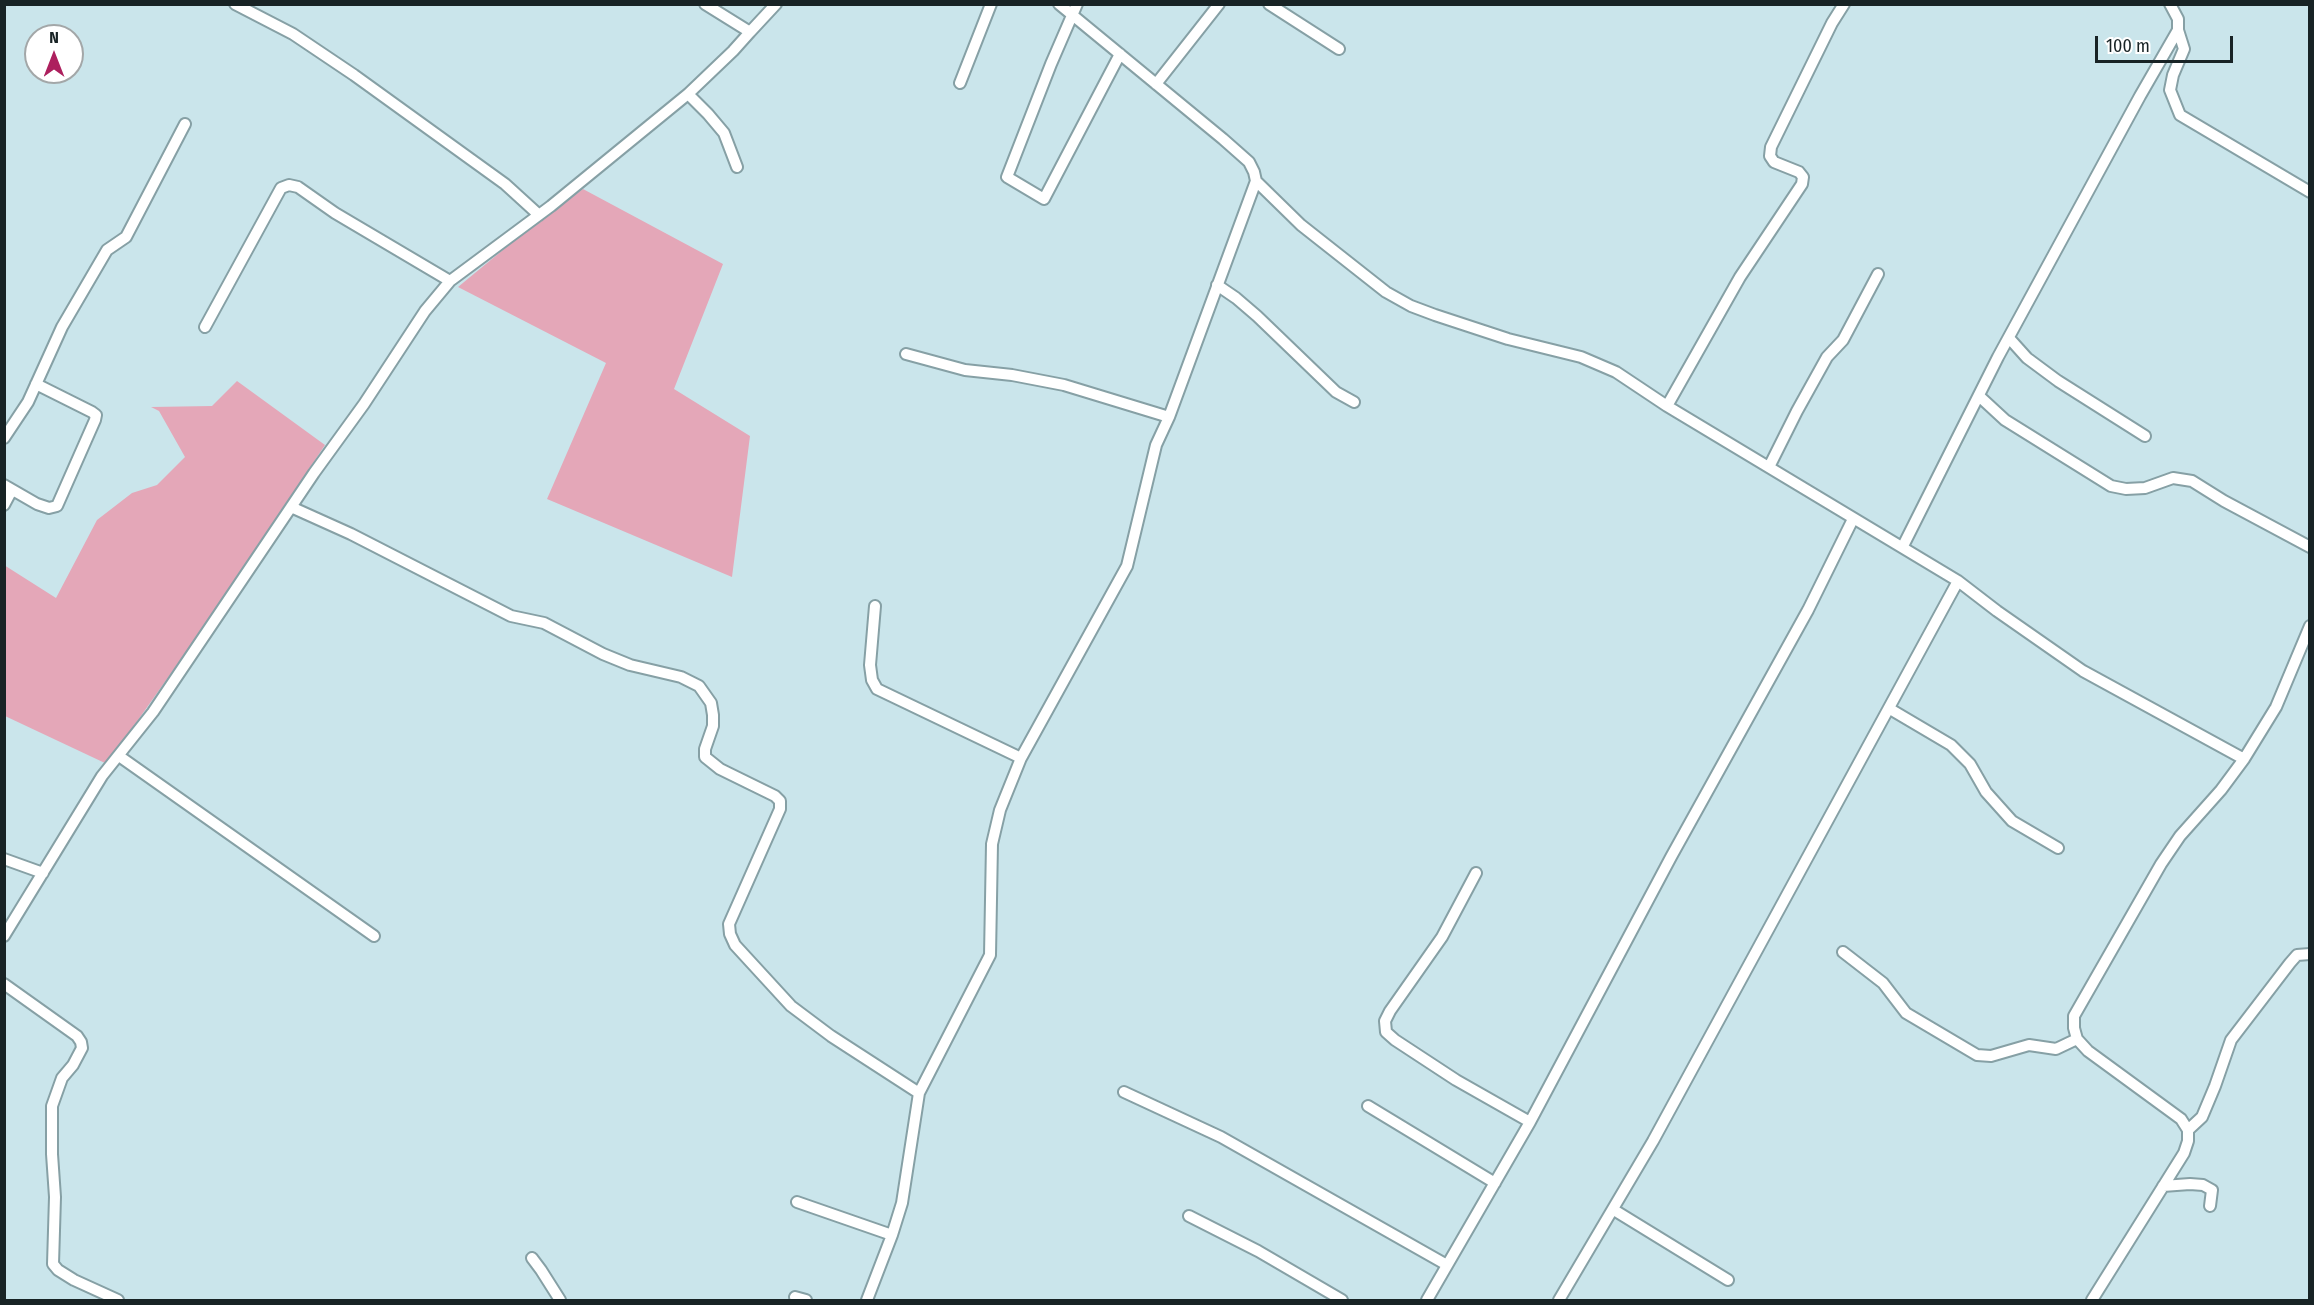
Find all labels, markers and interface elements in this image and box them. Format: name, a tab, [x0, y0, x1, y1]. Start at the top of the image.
north arrow	[24, 24, 84, 84]
scale bar	[2098, 24, 2236, 62]
text: N	[49, 28, 59, 47]
text: 100 m	[2106, 35, 2150, 57]

